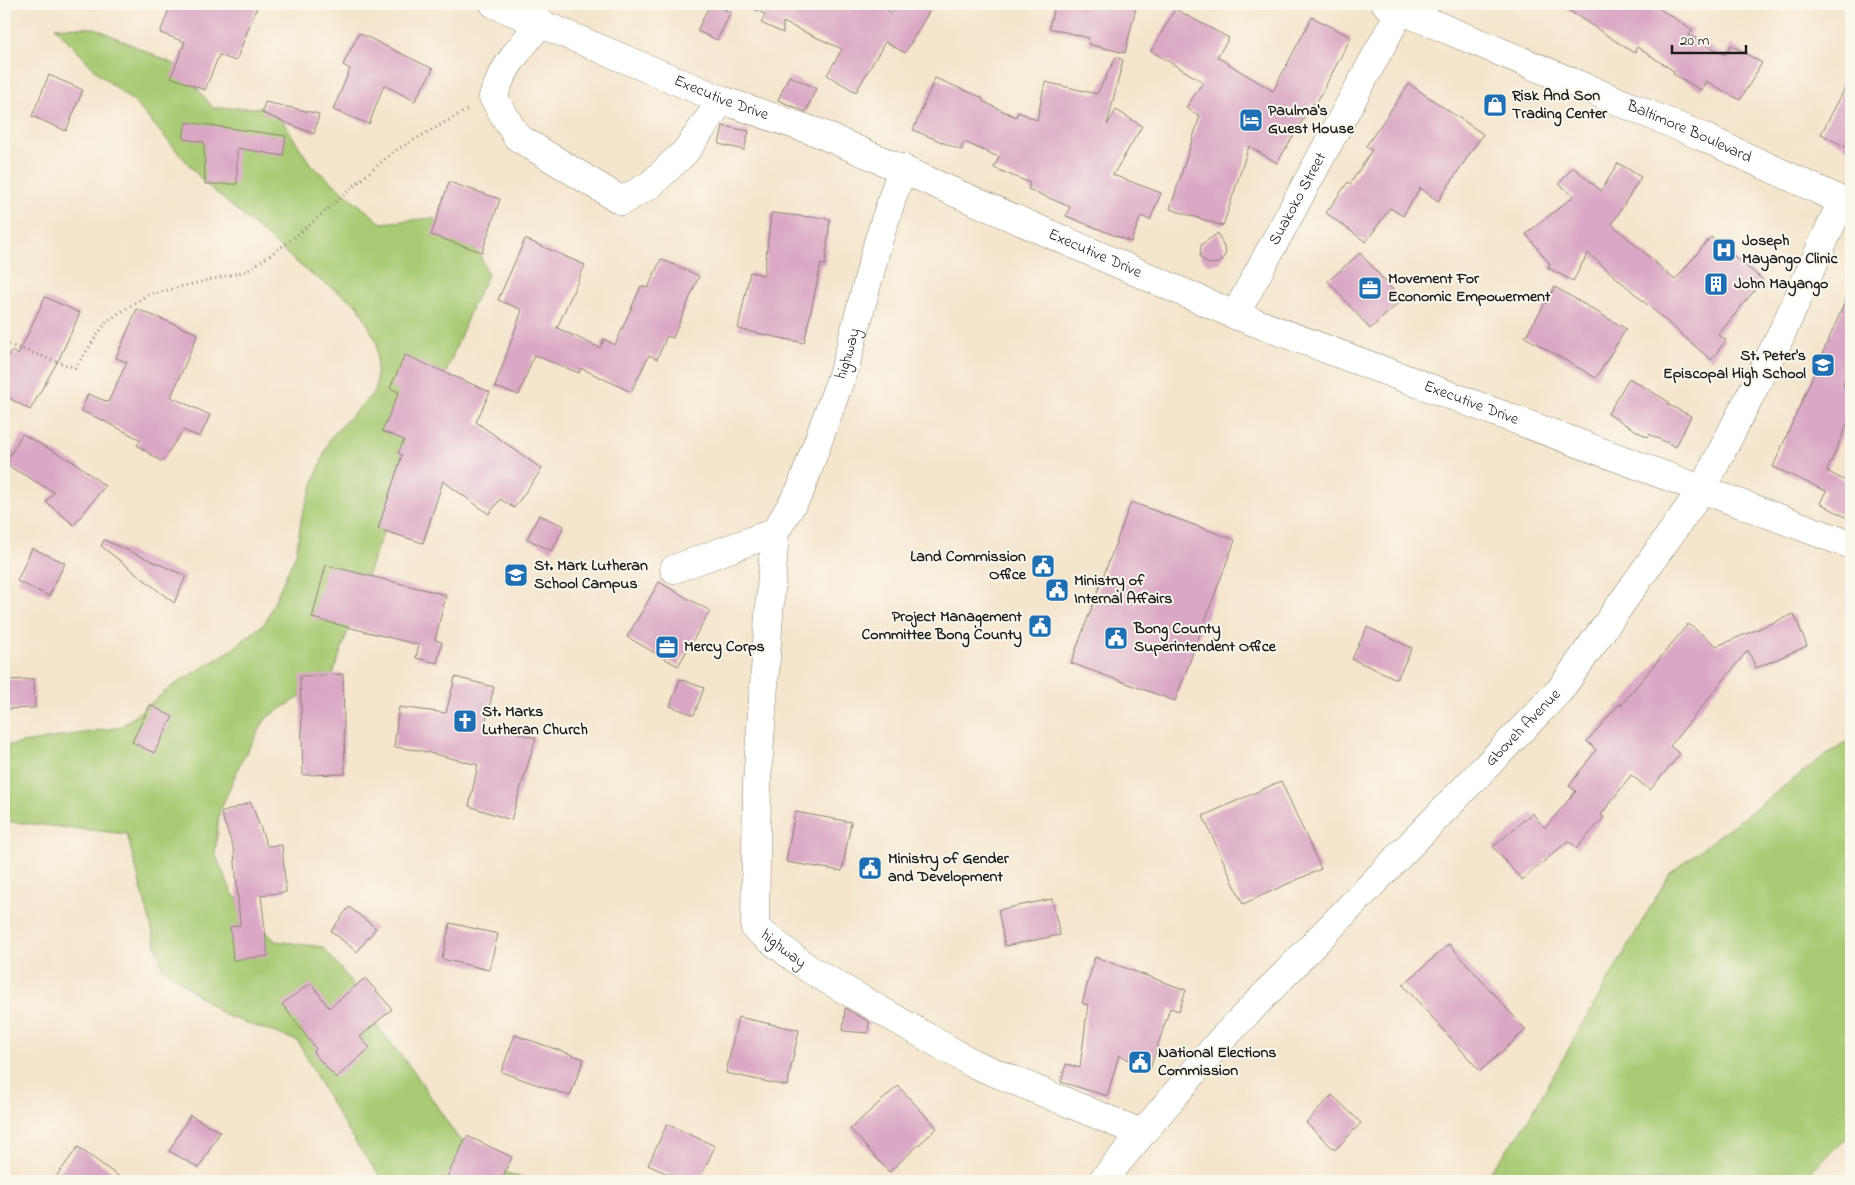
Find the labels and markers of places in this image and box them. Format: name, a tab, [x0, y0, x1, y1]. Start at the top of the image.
place label: Risk And Son Trading Center	[1511, 84, 1608, 127]
shop icon: Risk And Son Trading Center	[1482, 92, 1508, 118]
place label: Paulma's Guest House	[1268, 99, 1355, 141]
hotel icon: Paulma's Guest House	[1238, 107, 1264, 133]
place label: Joseph Mayango Clinic	[1742, 229, 1838, 272]
hospital icon: Joseph Mayango Clinic	[1711, 237, 1737, 263]
place label: Movement For Economic Empowerment	[1388, 267, 1551, 309]
building icon: John Mayango	[1703, 271, 1729, 297]
place label: John Mayango	[1734, 272, 1828, 297]
office icon: Movement For Economic Empowerment	[1357, 275, 1383, 301]
place label: St. Peter's Episcopal High School	[1663, 344, 1806, 387]
school or university icon: St. Peter's Episcopal High School	[1810, 352, 1836, 378]
place label: Land Commission Office	[910, 545, 1027, 587]
public building icon: Land Commission Office	[1030, 553, 1056, 579]
place label: St. Mark Lutheran School Campus	[534, 554, 648, 596]
school or university icon: St. Mark Lutheran School Campus	[503, 562, 529, 588]
place label: Ministry of Internal Affairs	[1074, 569, 1172, 611]
public building icon: Ministry of Internal Affairs	[1044, 577, 1070, 603]
place label: Project Management Committee Bong County	[862, 605, 1023, 648]
public building icon: Project Management Committee Bong County	[1027, 613, 1053, 639]
place label: Bong County Superintendent Office	[1133, 617, 1277, 659]
public building icon: Bong County Superintendent Office	[1103, 625, 1129, 651]
office icon: Mercy Corps	[654, 634, 680, 660]
place label: Mercy Corps	[684, 635, 765, 660]
place label: St. Marks Lutheran Church	[482, 700, 588, 742]
church icon: St. Marks Lutheran Church	[452, 708, 478, 734]
place label: Ministry of Gender and Development	[888, 847, 1010, 889]
public building icon: Ministry of Gender and Development	[857, 855, 883, 881]
place label: National Elections Commission	[1158, 1041, 1277, 1083]
public building icon: National Elections Commission	[1127, 1049, 1153, 1075]

